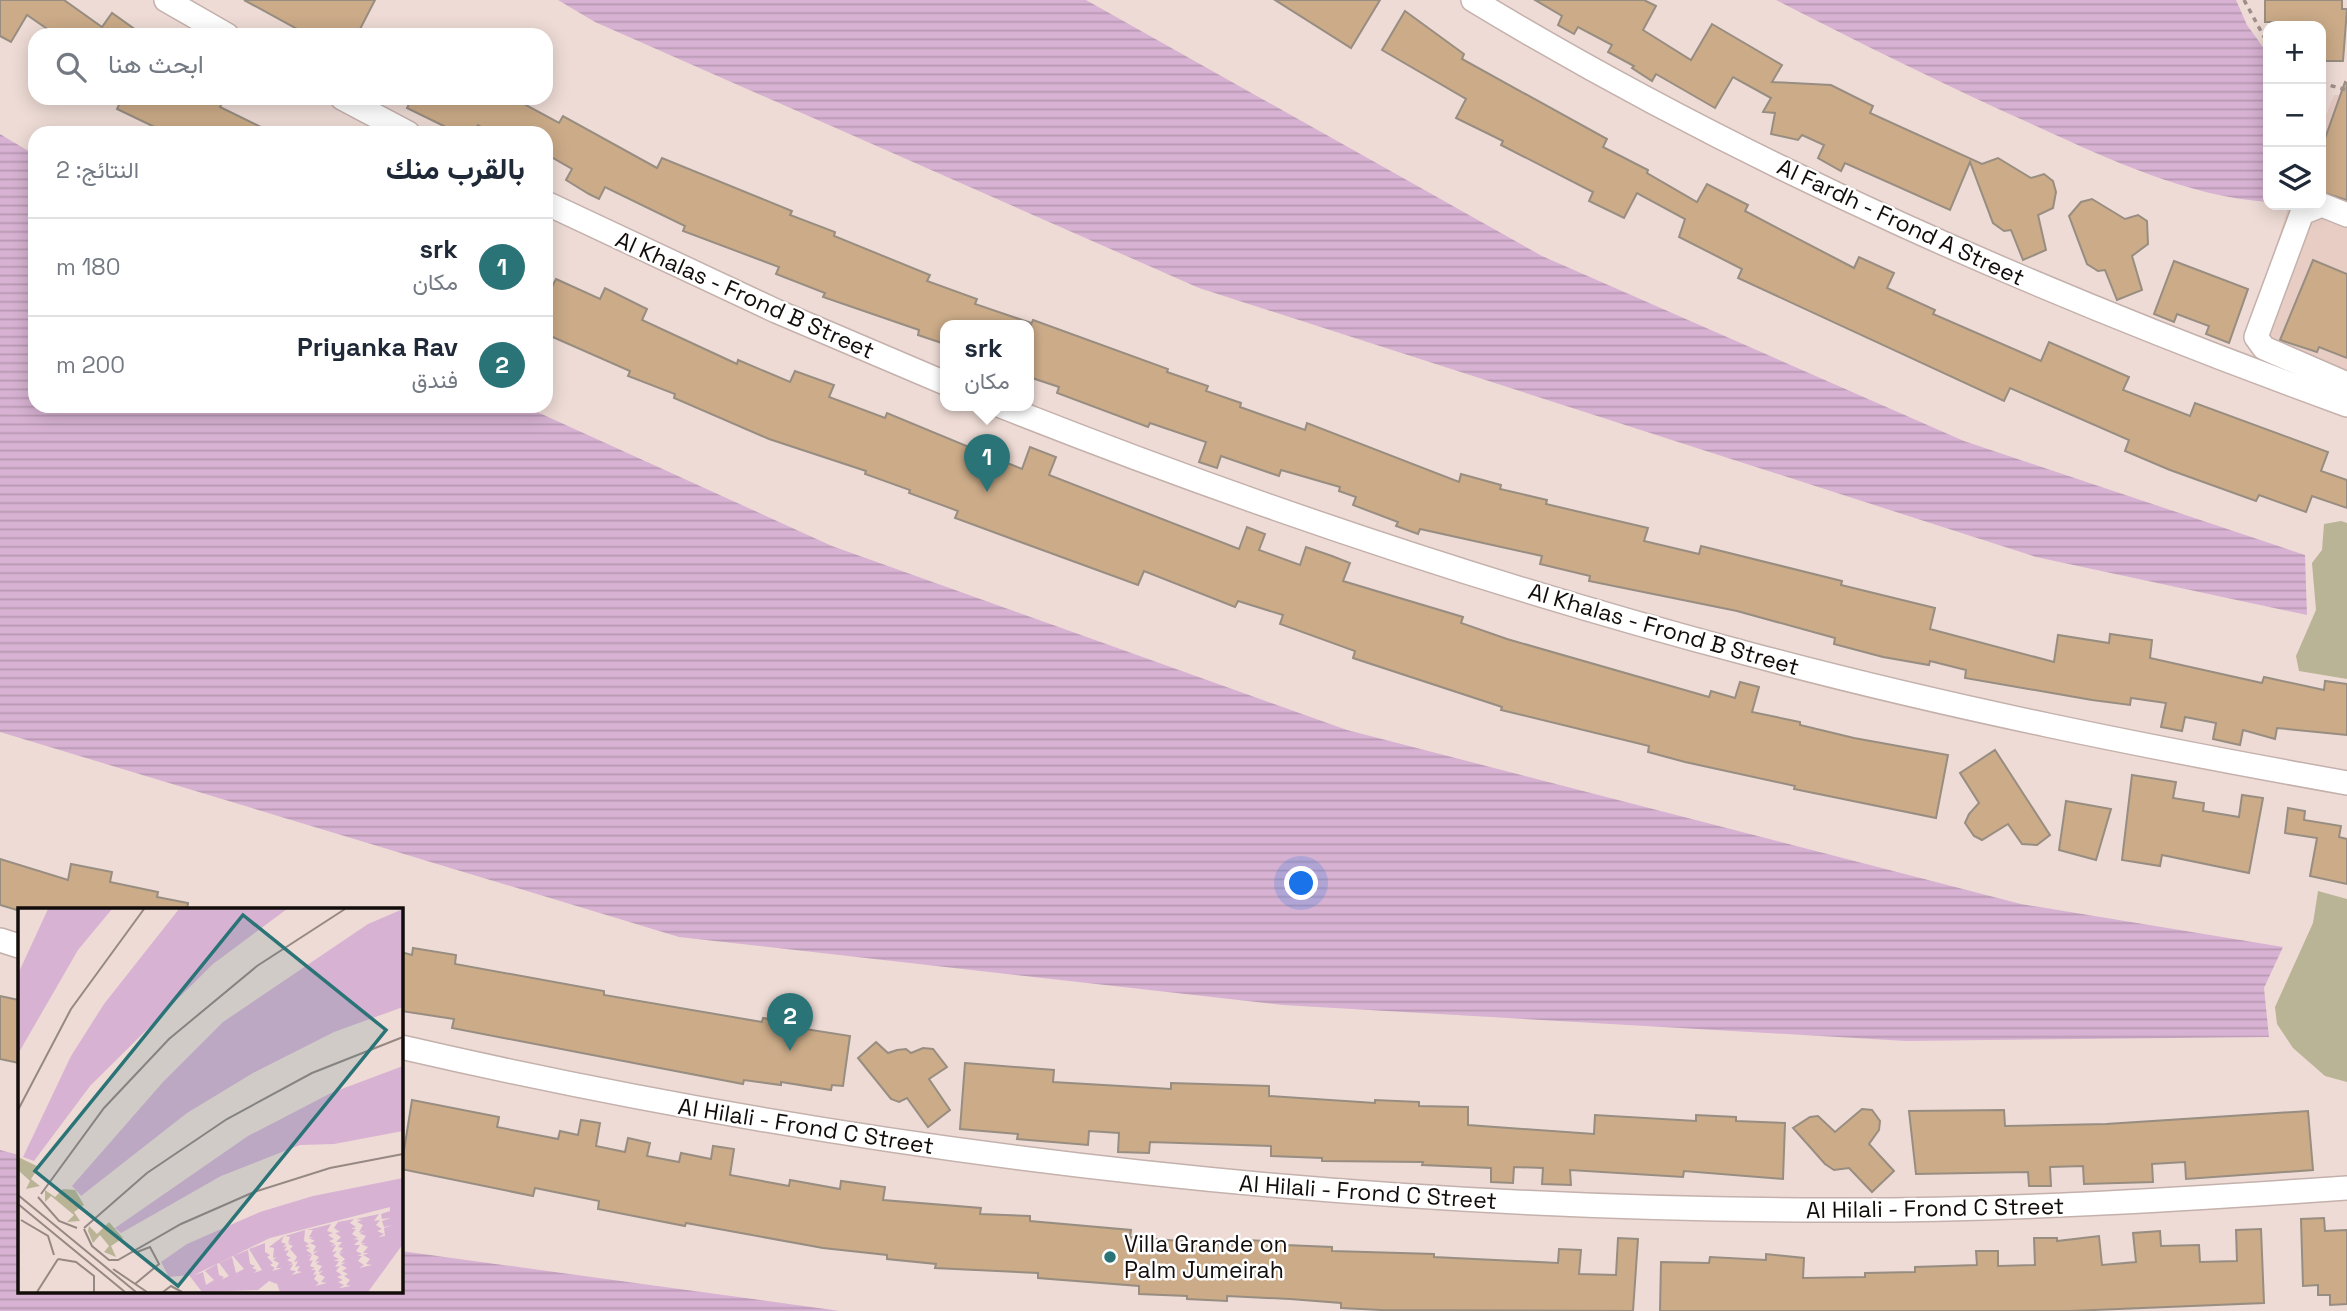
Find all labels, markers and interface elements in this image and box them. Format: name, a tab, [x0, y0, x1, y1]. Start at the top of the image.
map controls	[2263, 21, 2326, 210]
button: +	[2263, 21, 2326, 84]
search box	[28, 28, 553, 105]
text: ابحث هنا	[108, 47, 204, 81]
icon: search	[52, 48, 90, 86]
button: −	[2263, 84, 2326, 147]
button: layers	[2263, 147, 2326, 210]
text: بالقرب منك	[386, 149, 525, 188]
street label: Al Fardh - Frond A Street	[1773, 151, 2029, 293]
text: النتائج: 2	[56, 155, 139, 185]
street label: Al Khalas - Frond B Street	[611, 224, 879, 366]
text: srk	[419, 232, 458, 266]
text: 180 m	[56, 252, 120, 282]
text: 1	[497, 252, 507, 282]
text: مكان	[412, 267, 458, 297]
popup	[940, 320, 1034, 411]
text: Priyanka Rav	[297, 330, 458, 364]
text: srk	[964, 331, 1003, 365]
text: 200 m	[56, 350, 125, 380]
text: 2	[495, 350, 509, 380]
text: فندق	[412, 365, 458, 395]
text: مكان	[964, 366, 1010, 396]
pin: 1	[964, 434, 1010, 492]
street label: Al Khalas - Frond B Street	[1525, 576, 1803, 682]
your location	[1284, 866, 1318, 900]
inset map	[18, 908, 402, 1294]
pin: 2	[767, 993, 813, 1051]
street label: Al Hilali - Frond C Street	[676, 1091, 936, 1161]
street label: Al Hilali - Frond C Street	[1238, 1168, 1498, 1216]
street label: Al Hilali - Frond C Street	[1805, 1191, 2065, 1225]
place label: Villa Grande on Palm Jumeirah	[1124, 1229, 1288, 1285]
marker: Villa Grande on Palm Jumeirah	[1102, 1249, 1118, 1265]

